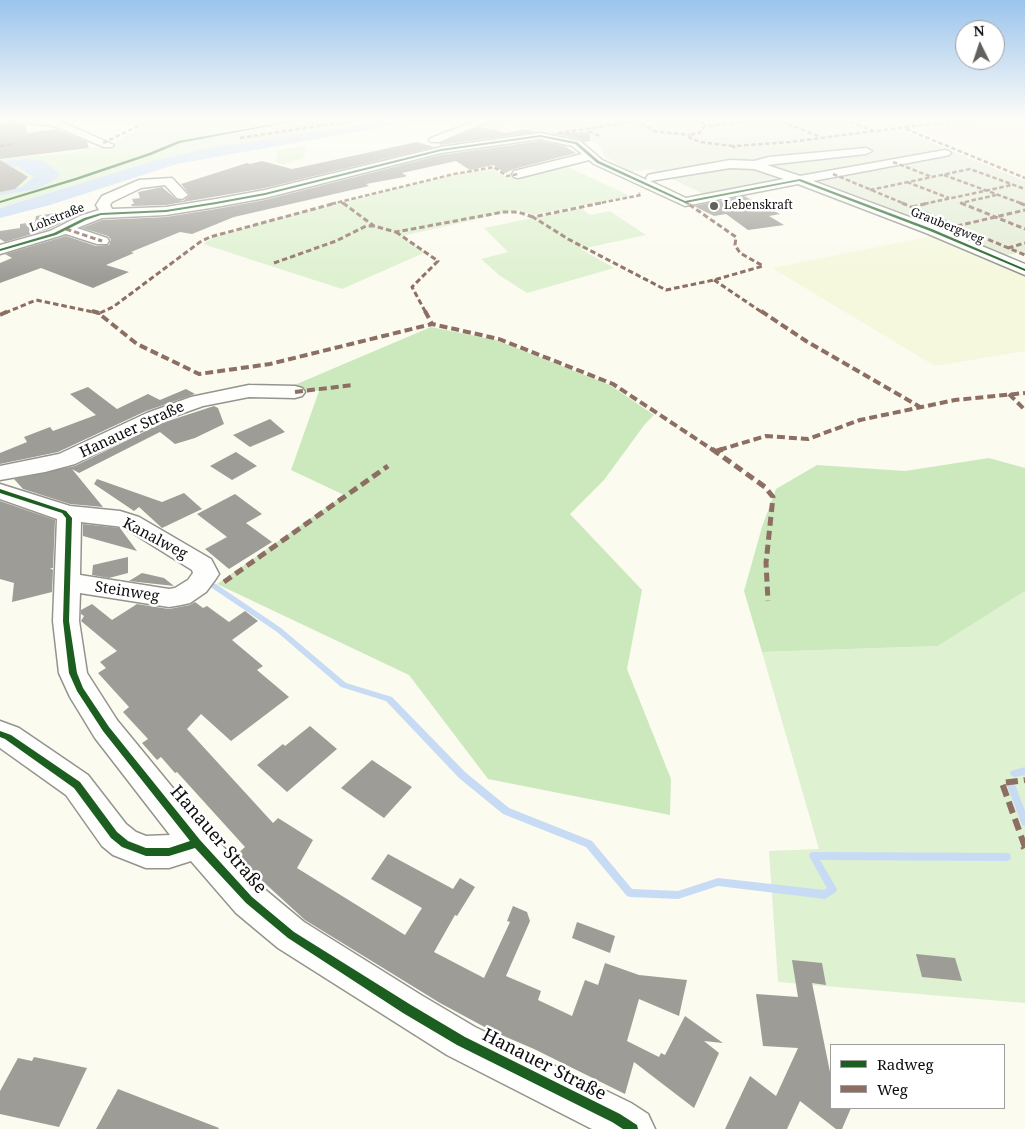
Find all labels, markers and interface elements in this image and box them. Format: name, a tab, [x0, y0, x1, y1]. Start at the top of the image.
north arrow	[955, 20, 1005, 70]
text: N	[973, 21, 985, 40]
place label: Lebenskraft	[724, 199, 793, 213]
street label: Lohstraße	[27, 200, 87, 236]
marker: Lebenskraft	[708, 200, 720, 212]
street label: Graubergweg	[908, 205, 986, 247]
street label: Hanauer Straße	[77, 398, 187, 462]
street label: Kanalweg	[120, 514, 190, 564]
street label: Steinweg	[94, 578, 160, 606]
street label: Hanauer Straße	[165, 782, 271, 898]
street label: Hanauer Straße	[478, 1024, 610, 1106]
legend	[830, 1044, 1005, 1109]
text: Radweg	[877, 1054, 934, 1074]
text: Weg	[877, 1079, 908, 1099]

